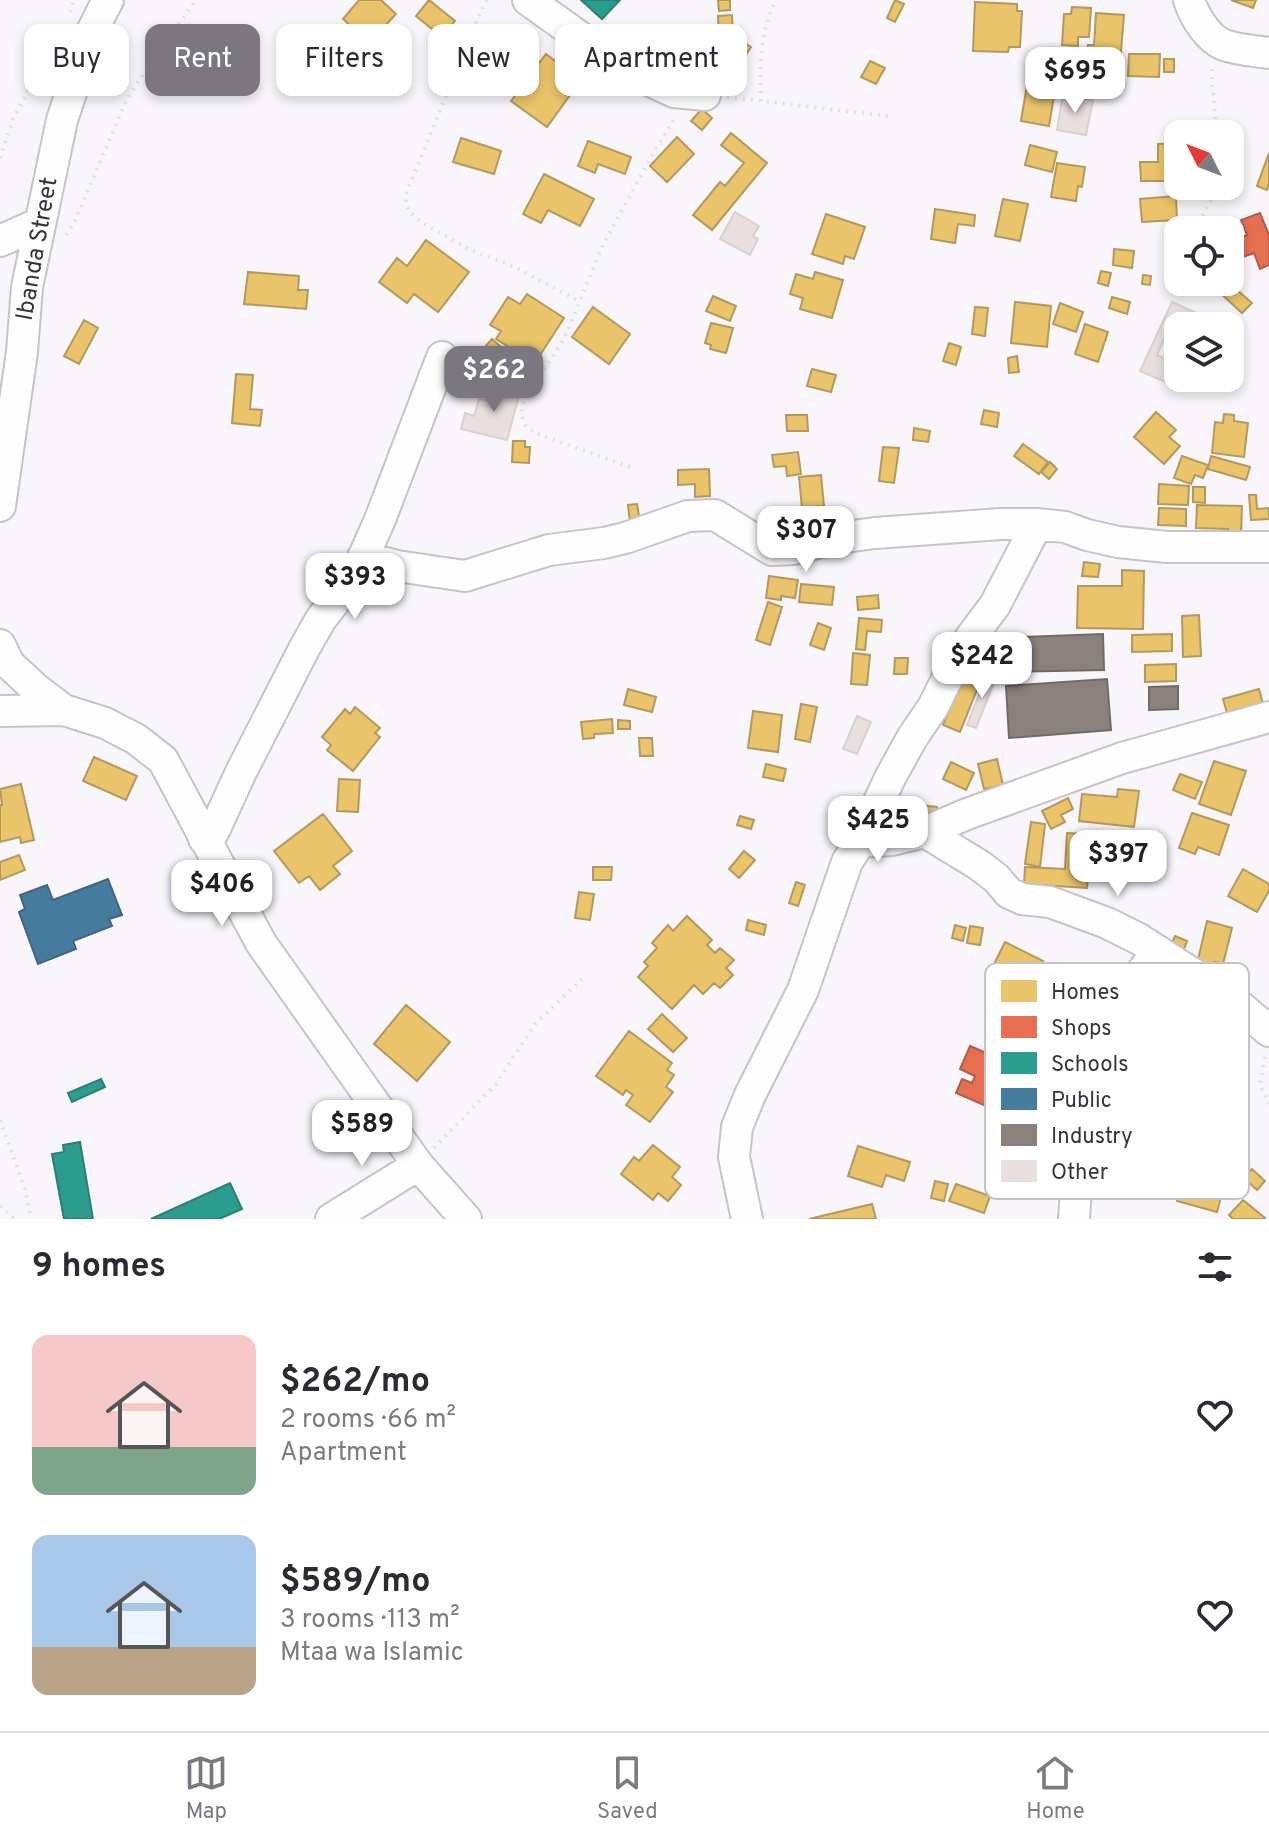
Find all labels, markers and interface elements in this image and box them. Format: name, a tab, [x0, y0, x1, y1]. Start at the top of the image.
chip: Buy	[24, 24, 129, 96]
chip: Rent	[145, 24, 260, 96]
chip: Filters	[276, 24, 412, 96]
chip: New	[428, 24, 539, 96]
chip: Apartment	[555, 24, 747, 96]
pin: $695	[1028, 47, 1122, 115]
text: $695	[1043, 56, 1107, 89]
north arrow	[1164, 120, 1244, 200]
map controls	[1164, 120, 1244, 392]
street label: Ibanda Street	[11, 175, 65, 323]
button: locate	[1164, 216, 1244, 296]
button: layers	[1164, 312, 1244, 392]
pin: $262	[447, 346, 541, 414]
text: $262	[462, 355, 526, 388]
pin: $307	[759, 506, 853, 574]
text: $307	[775, 515, 837, 548]
pin: $393	[308, 553, 402, 621]
text: $393	[324, 562, 386, 595]
pin: $242	[935, 632, 1029, 700]
text: $242	[950, 641, 1014, 674]
pin: $425	[831, 796, 925, 864]
text: $425	[846, 805, 910, 838]
pin: $397	[1071, 830, 1165, 898]
text: $397	[1088, 839, 1148, 872]
pin: $406	[175, 860, 269, 928]
text: $406	[189, 869, 255, 902]
legend	[985, 963, 1249, 1199]
text: Homes	[1051, 980, 1120, 1007]
text: Shops	[1051, 1016, 1112, 1043]
text: Schools	[1051, 1052, 1128, 1079]
text: Public	[1051, 1088, 1112, 1115]
pin: $589	[315, 1100, 409, 1168]
text: $589	[330, 1109, 394, 1142]
text: Industry	[1051, 1124, 1133, 1151]
text: Other	[1051, 1160, 1109, 1187]
icon: filters	[1193, 1245, 1237, 1289]
text: 9 homes	[32, 1246, 166, 1289]
text: $262/mo	[280, 1361, 430, 1404]
icon: home	[96, 1367, 192, 1463]
icon: heart	[1193, 1393, 1237, 1437]
text: 2 rooms · 66 m²	[280, 1404, 456, 1437]
text: Apartment	[280, 1437, 407, 1470]
text: $589/mo	[280, 1561, 431, 1604]
icon: home	[96, 1567, 192, 1663]
icon: heart	[1193, 1593, 1237, 1637]
text: 3 rooms · 113 m²	[280, 1604, 460, 1637]
text: Mtaa wa Islamic	[280, 1637, 464, 1670]
tab: Map	[184, 1751, 228, 1826]
tab: Saved	[597, 1751, 658, 1826]
tab: Home	[1026, 1751, 1085, 1826]

